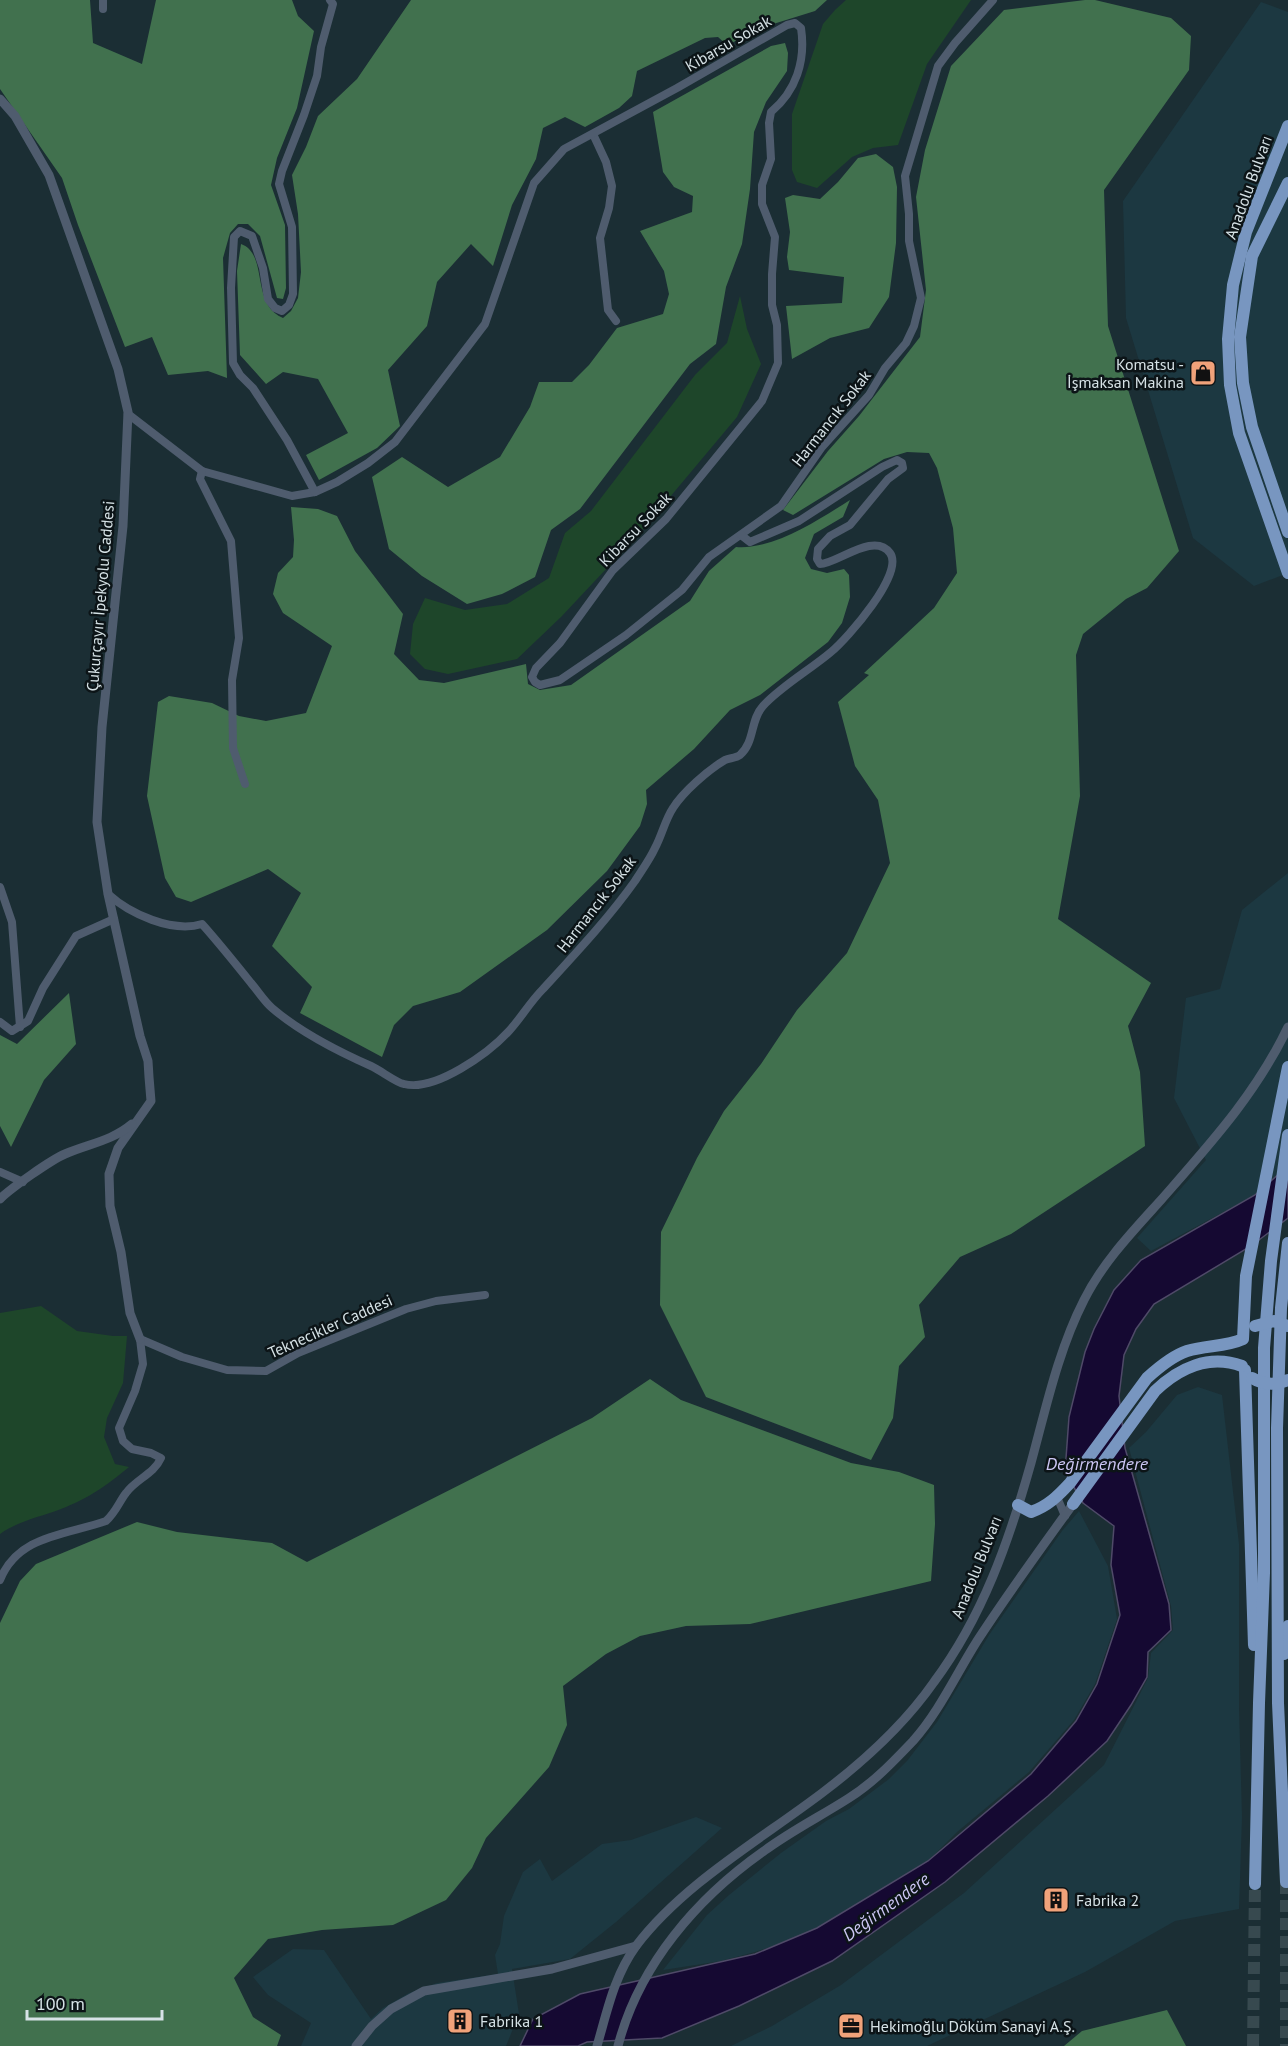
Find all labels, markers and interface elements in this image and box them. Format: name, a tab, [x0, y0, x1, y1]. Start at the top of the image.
street label: Kibarsu Sokak	[681, 10, 775, 76]
street label: Anadolu Bulvarı	[1220, 132, 1276, 242]
place label: Komatsu - İşmaksan Makina	[1067, 354, 1184, 392]
shop icon: Komatsu - İşmaksan Makina	[1188, 358, 1218, 388]
street label: Harmancık Sokak	[787, 365, 875, 470]
street label: Kibarsu Sokak	[594, 487, 676, 570]
street label: Çukurçayır İpekyolu Caddesi	[82, 500, 118, 692]
street label: Harmancık Sokak	[552, 851, 640, 956]
street label: Teknecikler Caddesi	[265, 1290, 395, 1362]
water label: Değirmendere	[1046, 1452, 1149, 1475]
street label: Anadolu Bulvarı	[946, 1513, 1006, 1621]
water label: Değirmendere	[838, 1867, 934, 1946]
building icon: Fabrika 2	[1041, 1885, 1071, 1915]
place label: Fabrika 2	[1076, 1890, 1139, 1910]
scale bar	[27, 1983, 162, 2021]
text: 100 m	[36, 1992, 85, 2015]
building icon: Fabrika 1	[445, 2006, 475, 2036]
place label: Fabrika 1	[480, 2011, 543, 2031]
office icon: Hekimoğlu Döküm Sanayi A.Ş.	[836, 2011, 866, 2041]
place label: Hekimoğlu Döküm Sanayi A.Ş.	[870, 2016, 1075, 2036]

